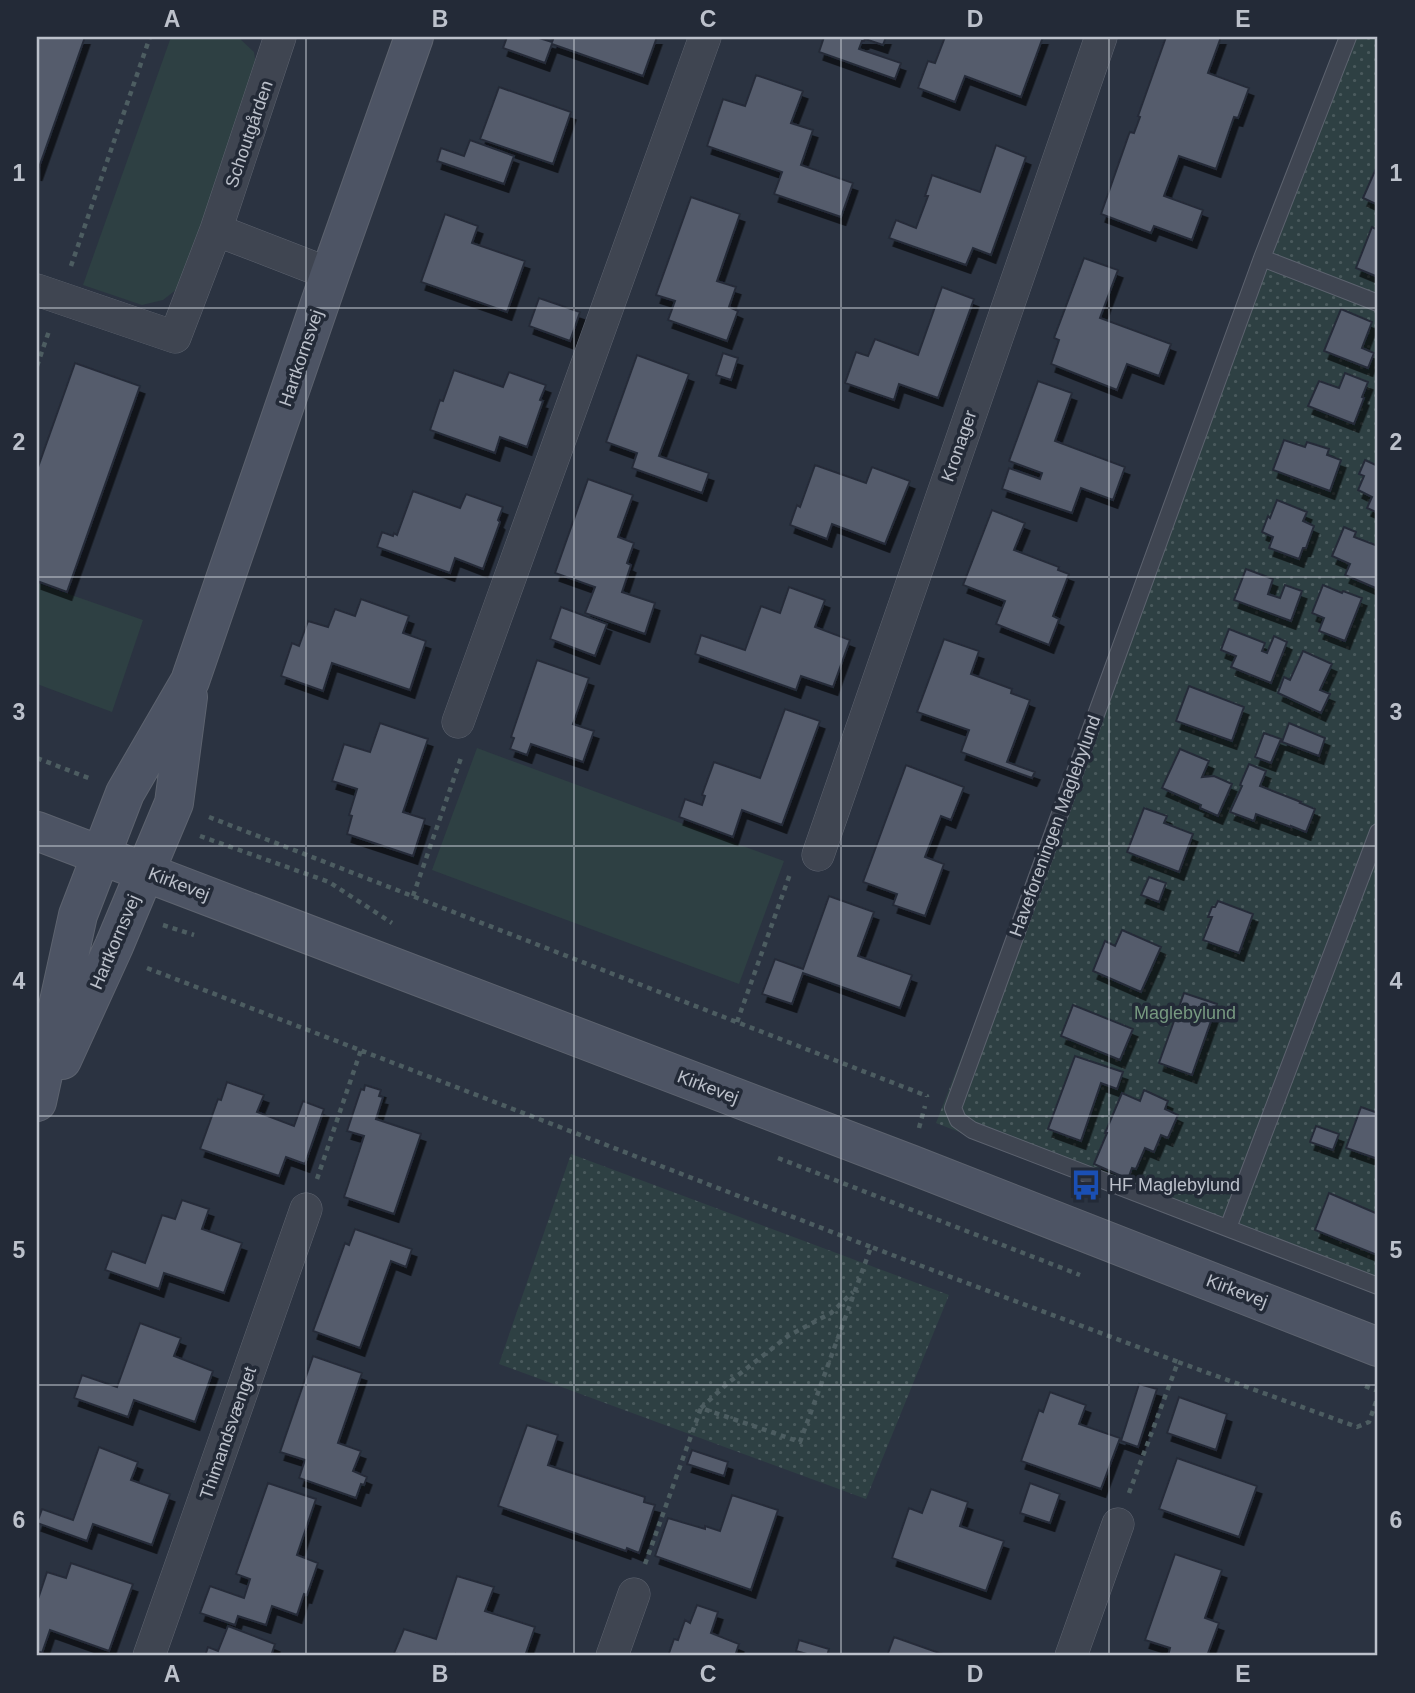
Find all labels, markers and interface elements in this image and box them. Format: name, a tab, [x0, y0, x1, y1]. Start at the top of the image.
text: A	[164, 6, 180, 32]
text: B	[432, 6, 448, 32]
text: C	[700, 6, 716, 32]
text: D	[967, 6, 983, 32]
text: E	[1235, 6, 1251, 32]
street label: Schoutgården	[221, 78, 277, 190]
text: 1	[13, 160, 26, 186]
text: 1	[1390, 160, 1403, 186]
street label: Hartkornsvej	[275, 307, 327, 409]
street label: Kronager	[937, 408, 981, 484]
text: 2	[13, 429, 25, 455]
text: 2	[1390, 429, 1402, 455]
text: 3	[13, 699, 25, 725]
text: 3	[1390, 699, 1402, 725]
street label: Haveforeningen Maglebylund	[1006, 713, 1104, 939]
street label: Kirkevej	[146, 863, 212, 905]
street label: Hartkornsvej	[86, 892, 144, 992]
text: 4	[13, 968, 26, 994]
text: 4	[1390, 968, 1403, 994]
park label: Maglebylund	[1134, 1003, 1236, 1023]
street label: Kirkevej	[675, 1066, 741, 1108]
bus stop icon: HF Maglebylund	[1069, 1168, 1103, 1202]
place label: HF Maglebylund	[1109, 1175, 1240, 1195]
text: 5	[13, 1237, 26, 1263]
text: 5	[1390, 1237, 1403, 1263]
street label: Kirkevej	[1204, 1270, 1270, 1312]
street label: Thimandsvænget	[196, 1364, 260, 1502]
text: 6	[13, 1507, 25, 1533]
text: 6	[1390, 1507, 1402, 1533]
text: A	[164, 1661, 180, 1687]
text: B	[432, 1661, 448, 1687]
text: C	[700, 1661, 716, 1687]
text: D	[967, 1661, 983, 1687]
text: E	[1235, 1661, 1251, 1687]

